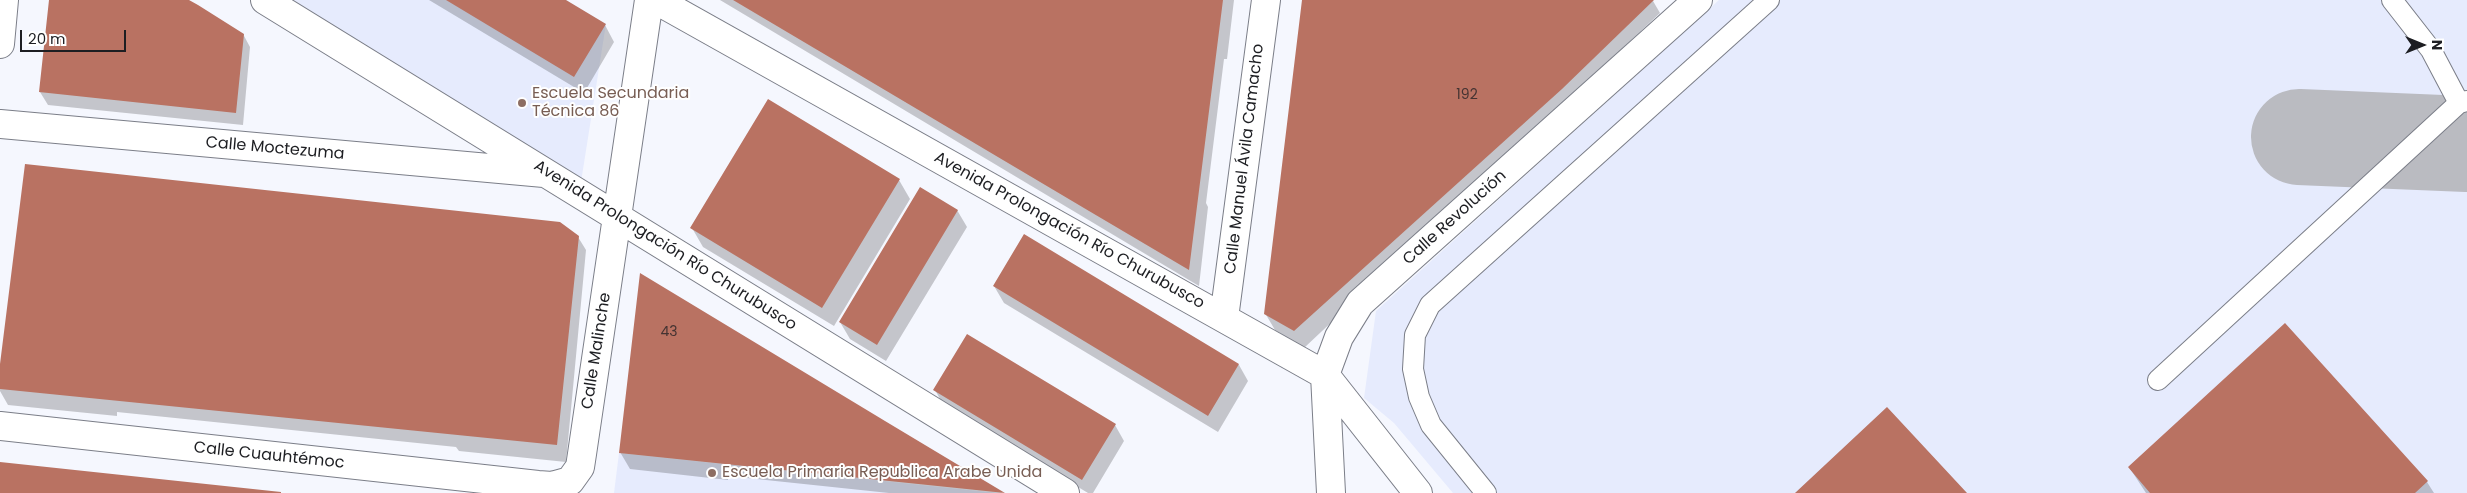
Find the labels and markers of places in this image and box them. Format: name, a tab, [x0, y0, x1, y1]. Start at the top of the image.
place label: Escuela Secundaria Técnica 86	[532, 84, 689, 122]
marker: Escuela Secundaria Técnica 86	[516, 97, 528, 109]
place label: Escuela Primaria Republica Arabe Unida	[722, 463, 1042, 483]
marker: Escuela Primaria Republica Arabe Unida	[706, 467, 718, 479]

